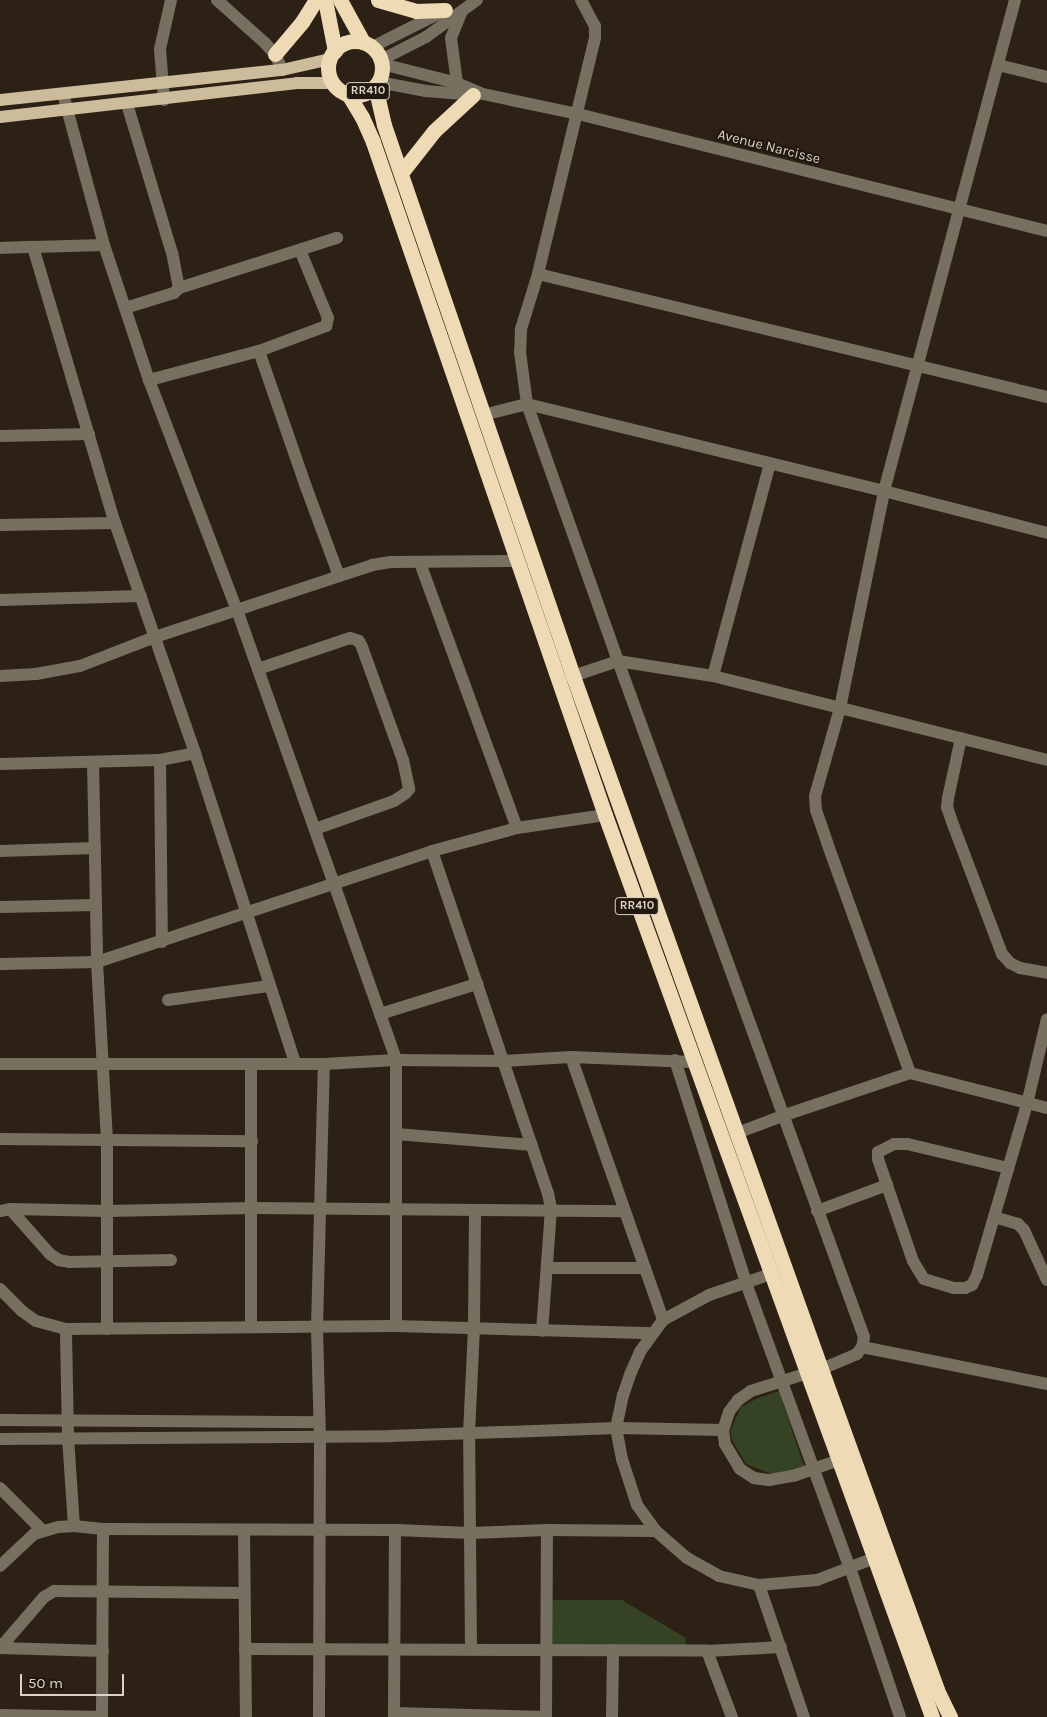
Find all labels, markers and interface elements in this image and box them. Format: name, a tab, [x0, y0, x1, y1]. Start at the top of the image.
road number: RR410	[346, 82, 390, 100]
street label: Avenue Narcisse	[716, 126, 822, 168]
road number: RR410	[614, 896, 660, 916]
scale bar	[22, 1664, 126, 1696]
text: 50 m	[28, 1674, 63, 1692]

